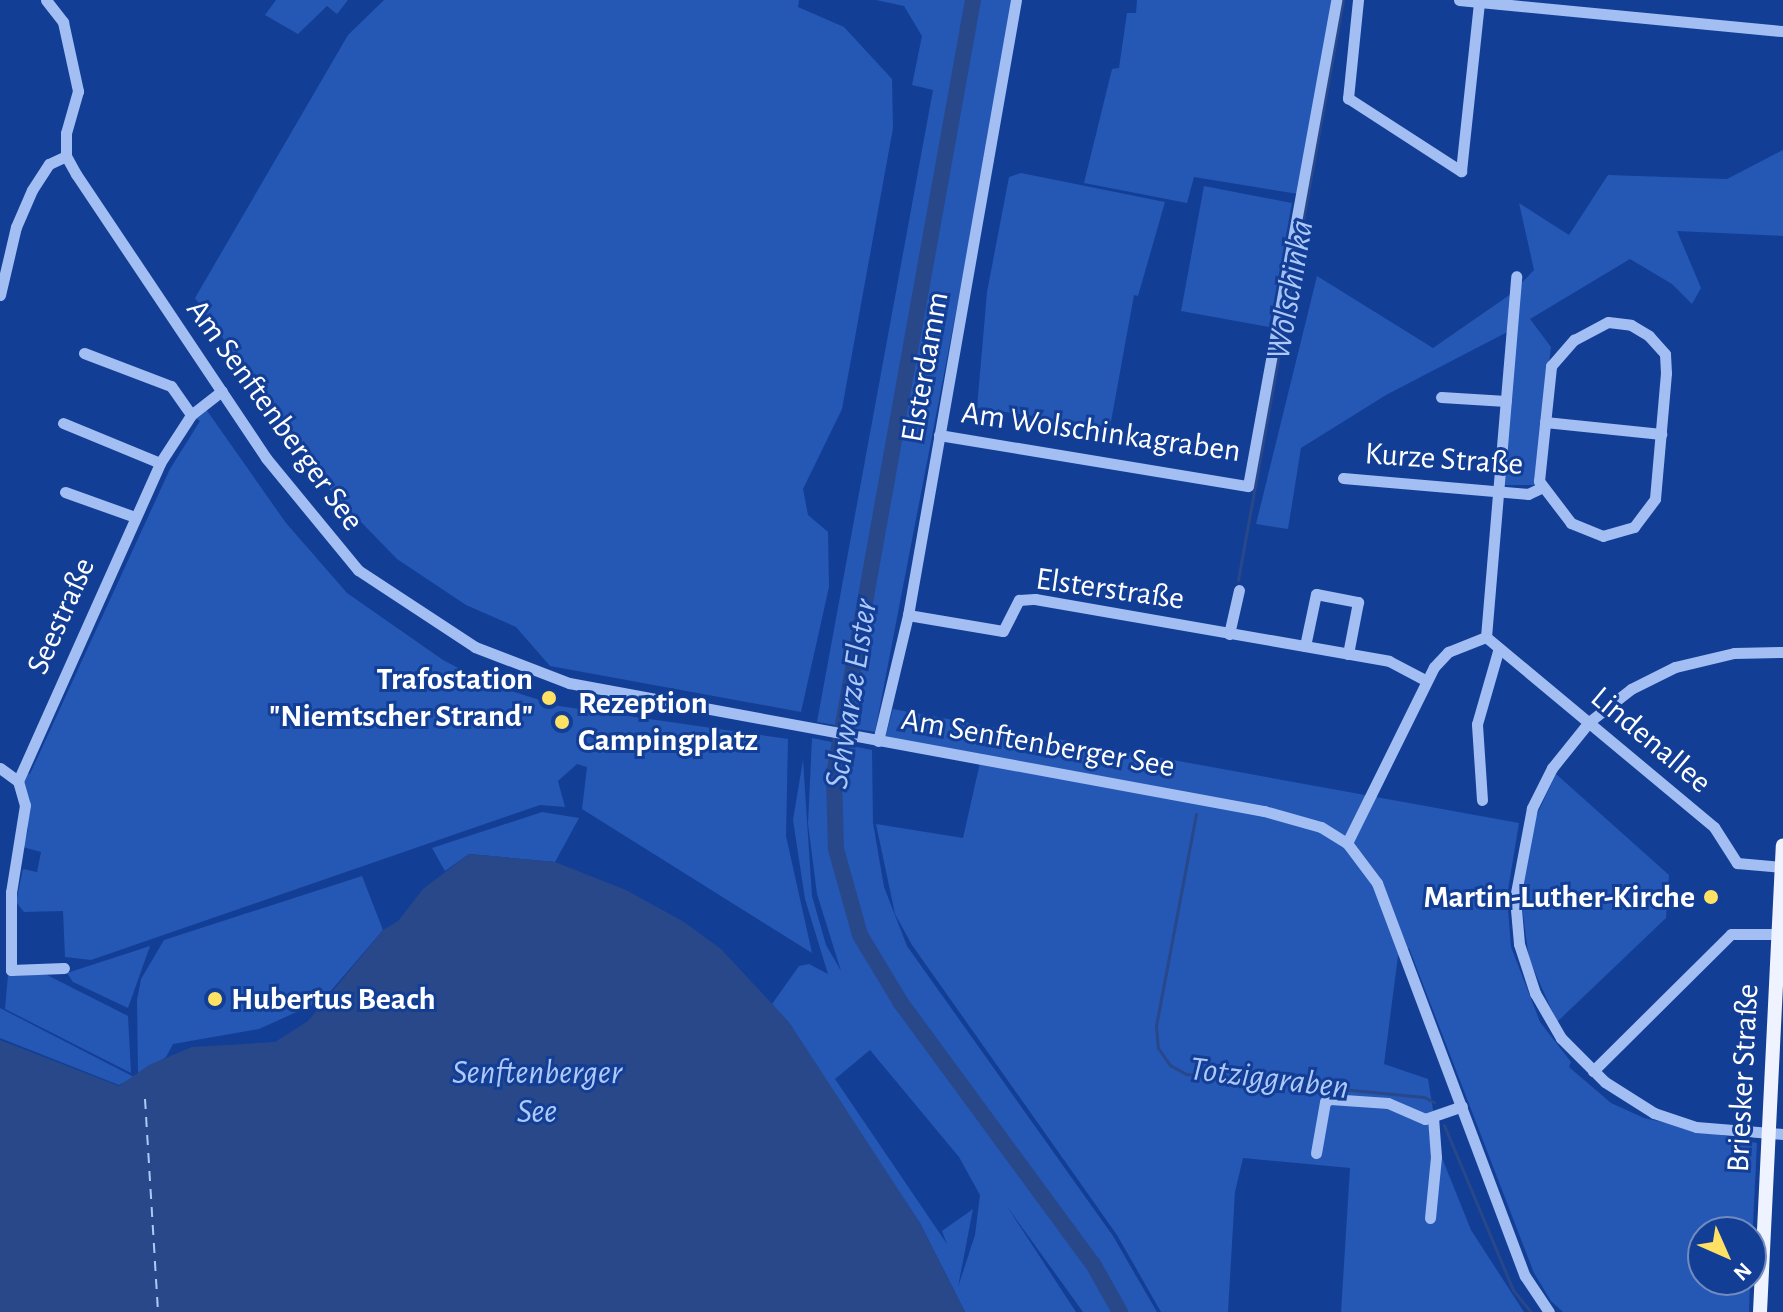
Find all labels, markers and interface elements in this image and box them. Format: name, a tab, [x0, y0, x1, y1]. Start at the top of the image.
water label: Wolschinka	[1259, 217, 1323, 363]
street label: Elsterdamm	[893, 289, 957, 445]
street label: Am Senftenberger See	[178, 292, 372, 538]
street label: Am Wolschinkagraben	[959, 393, 1243, 471]
street label: Kurze Straße	[1364, 434, 1524, 484]
street label: Seestraße	[18, 552, 104, 680]
street label: Elsterstraße	[1033, 560, 1187, 618]
water label: Schwarze Elster	[817, 596, 887, 792]
place label: Trafostation "Niemtscher Strand"	[269, 661, 533, 736]
street label: Lindenallee	[1583, 679, 1719, 801]
place label: Rezeption Campingplatz	[578, 685, 758, 760]
marker: Trafostation "Niemtscher Strand"	[540, 689, 558, 707]
street label: Am Senftenberger See	[898, 700, 1178, 786]
marker: Rezeption Campingplatz	[553, 713, 571, 731]
place label: Martin-Luther-Kirche	[1423, 878, 1695, 916]
marker: Martin-Luther-Kirche	[1702, 888, 1720, 906]
place label: Hubertus Beach	[231, 980, 435, 1018]
street label: Briesker Straße	[1719, 983, 1767, 1173]
marker: Hubertus Beach	[206, 990, 224, 1008]
water label: Totziggraben	[1187, 1049, 1351, 1109]
water label: Senftenberger See	[452, 1053, 622, 1132]
north arrow	[1687, 1216, 1767, 1296]
text: N	[1729, 1258, 1756, 1285]

